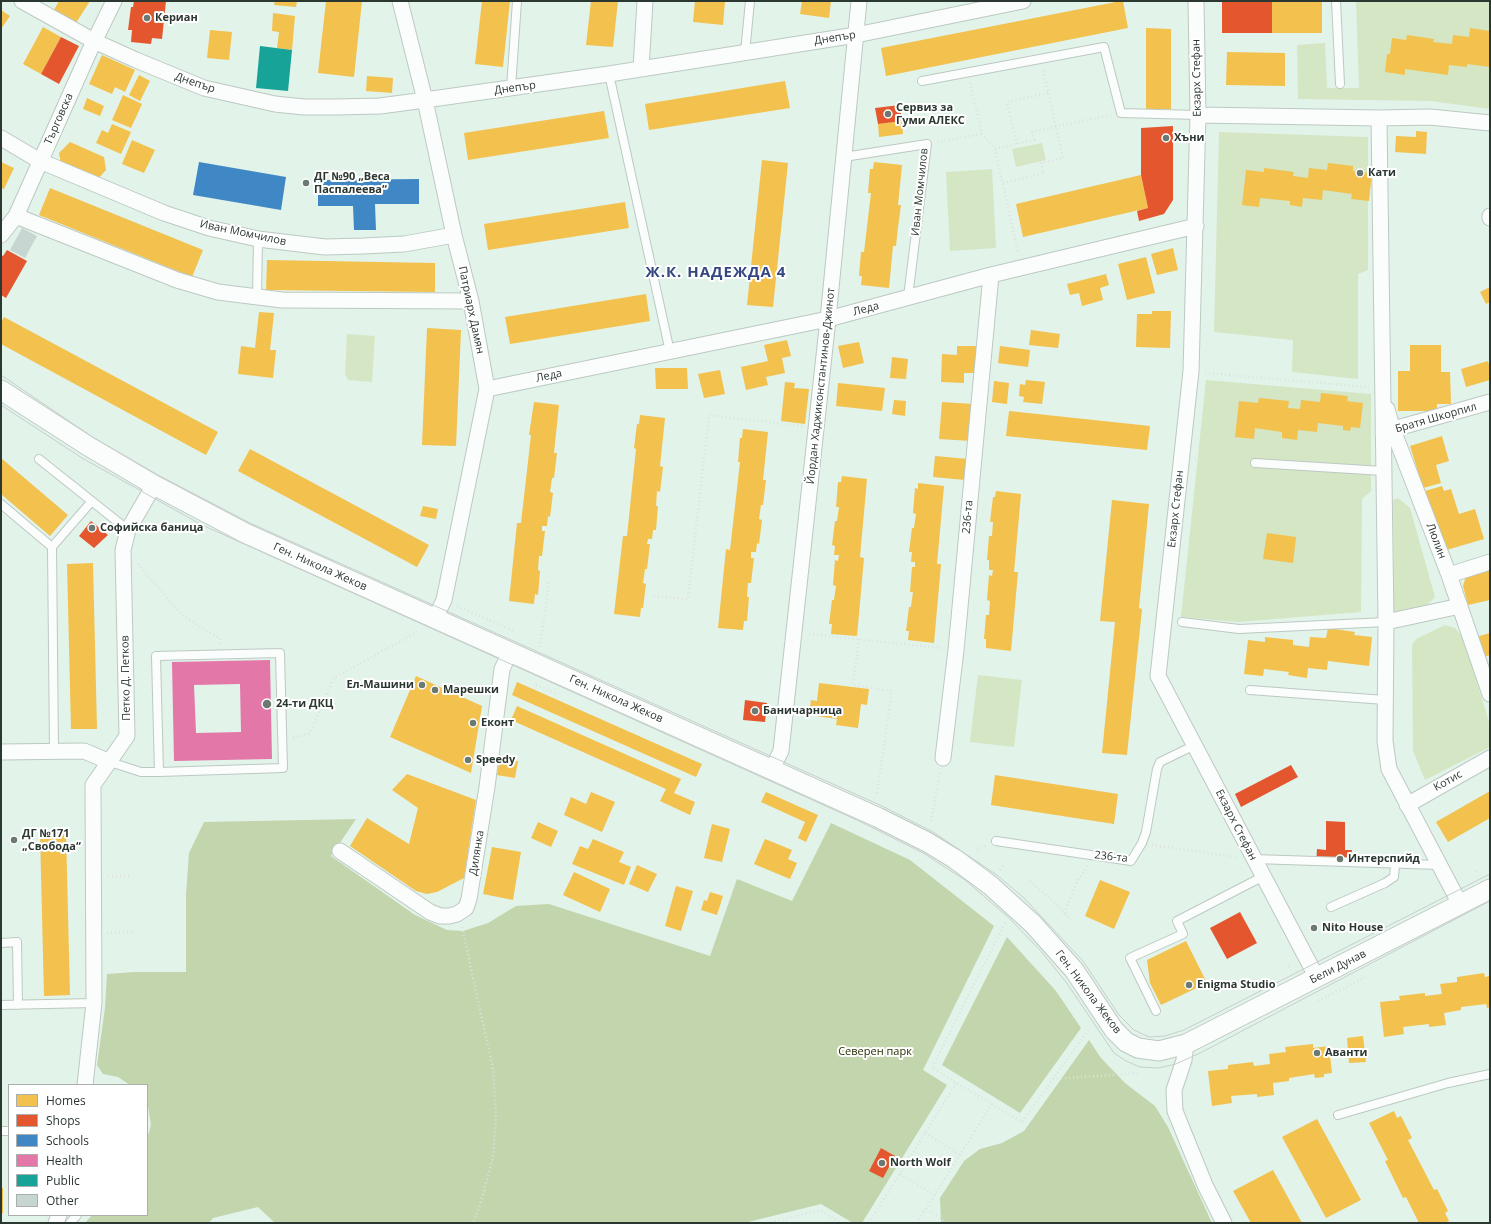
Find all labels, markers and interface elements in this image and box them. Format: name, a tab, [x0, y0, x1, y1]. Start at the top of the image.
place label: Кериан	[155, 11, 198, 25]
marker: Кериан	[142, 13, 152, 23]
street label: Днепър	[813, 28, 857, 48]
street label: Екзарх Стефан	[1190, 39, 1204, 117]
street label: Днепър	[173, 70, 217, 96]
street label: Днепър	[493, 79, 537, 97]
street label: Търговска	[42, 91, 76, 147]
place label: Сервиз за Гуми АЛЕКС	[896, 101, 965, 127]
marker: Сервиз за Гуми АЛЕКС	[883, 109, 893, 119]
place label: Хъни	[1174, 131, 1204, 145]
marker: Хъни	[1161, 133, 1171, 143]
street label: Иван Момчилов	[909, 148, 931, 236]
place label: Кати	[1368, 166, 1396, 180]
marker: Кати	[1355, 168, 1365, 178]
place label: ДГ №90 „Веса Паспалеева“	[314, 170, 390, 196]
marker: ДГ №90 „Веса Паспалеева“	[301, 178, 311, 188]
street label: Иван Момчилов	[199, 217, 287, 249]
district label: Ж.К. НАДЕЖДА 4	[646, 264, 786, 282]
street label: Патриарх Дамян	[455, 265, 487, 355]
street label: Йордан Хаджиконстантинов-Джинот	[804, 287, 838, 485]
street label: Леда	[852, 299, 880, 319]
street label: Леда	[535, 367, 563, 385]
street label: Братя Шкорпил	[1394, 400, 1478, 436]
street label: Екзарх Стефан	[1165, 470, 1187, 548]
street label: 236-та	[960, 500, 976, 534]
place label: Софийска баница	[100, 521, 203, 535]
street label: Люлин	[1423, 521, 1449, 561]
marker: Софийска баница	[87, 523, 97, 533]
street label: Ген. Никола Жеков	[271, 540, 369, 594]
street label: Петко Д. Петков	[119, 635, 133, 721]
street label: Ген. Никола Жеков	[567, 672, 665, 726]
place label: Ел-Машини	[346, 678, 414, 692]
marker: Ел-Машини	[417, 680, 427, 690]
place label: Марешки	[443, 683, 499, 697]
marker: Марешки	[430, 685, 440, 695]
place label: 24-ти ДКЦ	[276, 697, 333, 711]
marker: 24-ти ДКЦ	[261, 698, 273, 710]
place label: Баничарница	[763, 704, 842, 718]
marker: Баничарница	[750, 706, 760, 716]
place label: Еконт	[481, 716, 514, 730]
marker: Еконт	[468, 718, 478, 728]
place label: Speedy	[476, 753, 515, 767]
marker: Speedy	[463, 755, 473, 765]
street label: Котис	[1431, 768, 1465, 794]
street label: Екзарх Стефан	[1212, 787, 1260, 863]
place label: ДГ №171 „Свобода“	[22, 827, 81, 853]
street label: Дилянка	[467, 829, 487, 877]
marker: ДГ №171 „Свобода“	[9, 835, 19, 845]
street label: 236-та	[1094, 849, 1128, 865]
place label: Интерспийд	[1348, 852, 1420, 866]
marker: Интерспийд	[1335, 854, 1345, 864]
place label: Nito House	[1322, 921, 1383, 935]
marker: Nito House	[1309, 923, 1319, 933]
street label: Бели Дунав	[1308, 947, 1368, 987]
street label: Ген. Никола Жеков	[1052, 948, 1124, 1036]
place label: Enigma Studio	[1197, 978, 1275, 992]
marker: Enigma Studio	[1184, 980, 1194, 990]
park label: Северен парк	[838, 1045, 912, 1059]
place label: Аванти	[1325, 1046, 1367, 1060]
marker: Аванти	[1312, 1048, 1322, 1058]
legend	[8, 1084, 148, 1216]
text: Homes	[46, 1092, 86, 1109]
text: Shops	[46, 1112, 80, 1129]
text: Schools	[46, 1132, 89, 1149]
text: Health	[46, 1152, 83, 1169]
place label: North Wolf	[890, 1156, 951, 1170]
marker: North Wolf	[877, 1158, 887, 1168]
text: Public	[46, 1172, 80, 1189]
text: Other	[46, 1192, 79, 1209]

